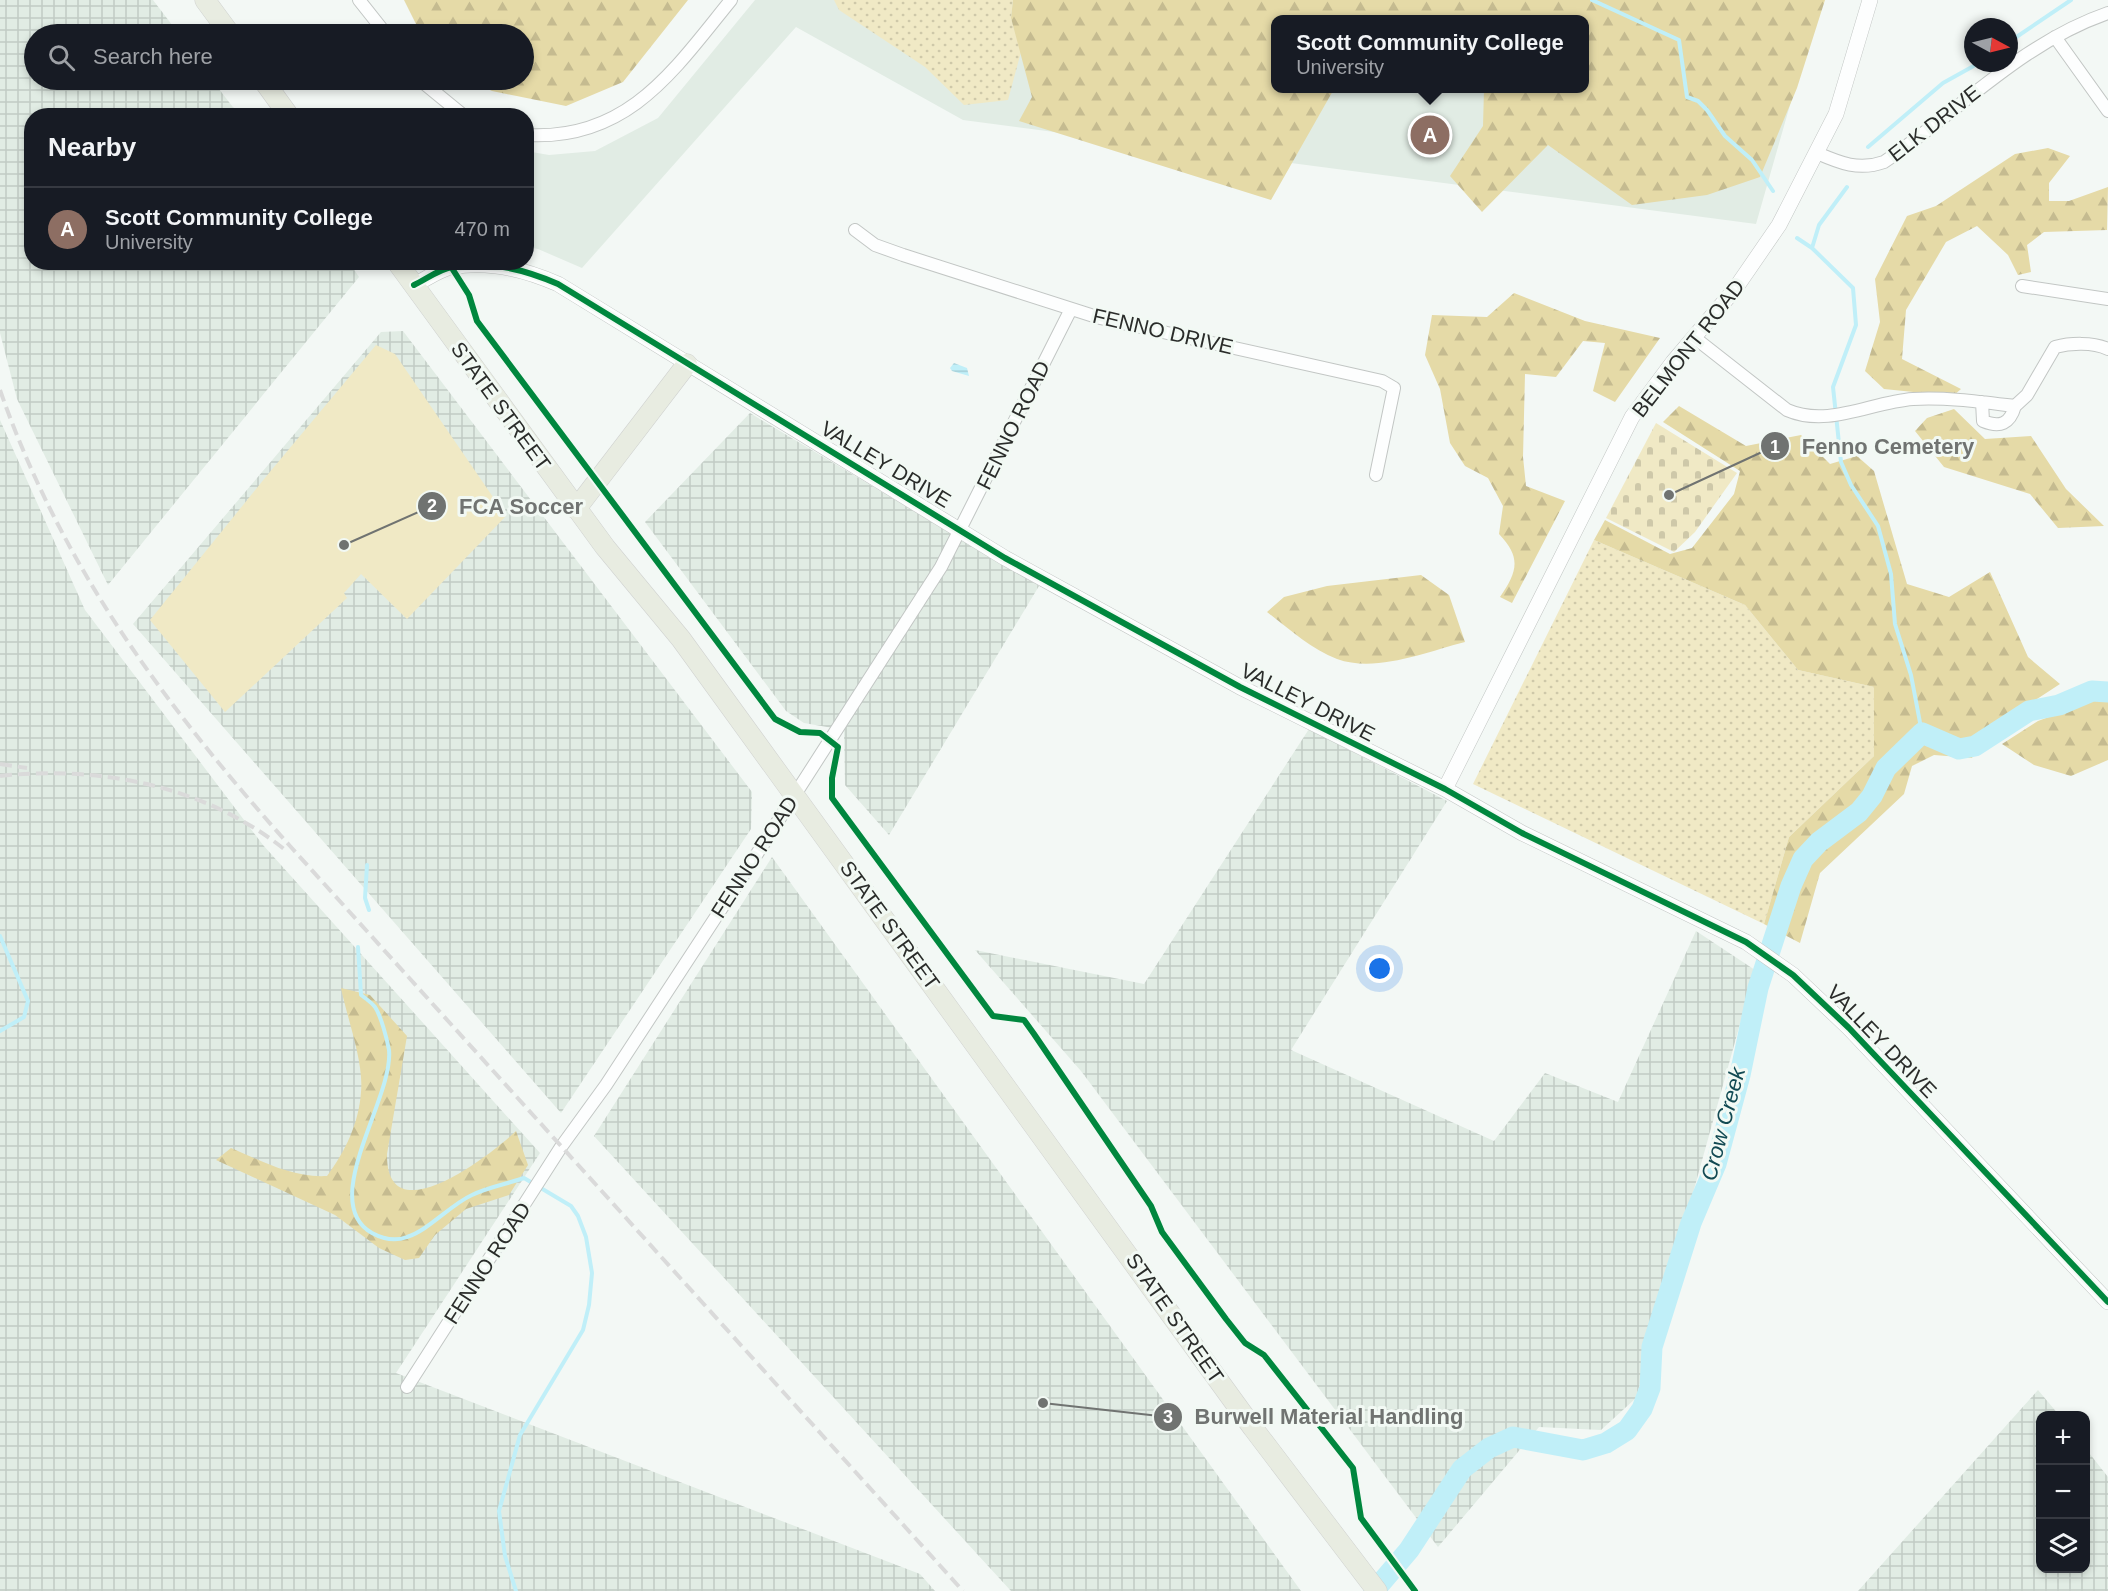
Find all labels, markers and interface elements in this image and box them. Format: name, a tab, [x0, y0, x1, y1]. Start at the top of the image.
popup	[1271, 15, 1589, 93]
north arrow	[1964, 18, 2018, 72]
search box	[24, 24, 534, 90]
text: Scott Community College	[1296, 30, 1564, 55]
icon: search	[45, 41, 78, 74]
text: Search here	[93, 44, 213, 69]
text: University	[1296, 56, 1384, 78]
street label: ELK DRIVE	[1884, 80, 1984, 166]
pin: A	[1410, 112, 1450, 158]
text: Nearby	[48, 132, 136, 162]
text: Scott Community College	[105, 205, 373, 230]
text: A	[60, 218, 75, 240]
text: 470 m	[454, 218, 510, 240]
text: University	[105, 231, 193, 253]
street label: BELMONT ROAD	[1627, 275, 1749, 421]
street label: FENNO DRIVE	[1090, 304, 1236, 358]
street label: STATE STREET	[447, 337, 555, 475]
street label: FENNO ROAD	[972, 357, 1054, 493]
street label: VALLEY DRIVE	[817, 416, 955, 512]
callout: Fenno Cemetery	[1760, 426, 1986, 466]
text: Fenno Cemetery	[1802, 434, 1975, 459]
text: 1	[1770, 437, 1780, 457]
callout: FCA Soccer	[417, 486, 596, 526]
text: FCA Soccer	[459, 494, 583, 519]
text: 2	[427, 496, 437, 516]
street label: VALLEY DRIVE	[1237, 658, 1379, 746]
street label: FENNO ROAD	[706, 792, 802, 922]
street label: STATE STREET	[836, 856, 944, 994]
your location	[1365, 954, 1394, 983]
street label: VALLEY DRIVE	[1823, 980, 1941, 1102]
water label: Crow Creek	[1696, 1064, 1750, 1183]
street label: FENNO ROAD	[439, 1198, 535, 1328]
street label: STATE STREET	[1122, 1249, 1228, 1387]
callout: Burwell Material Handling	[1153, 1397, 1476, 1437]
text: Burwell Material Handling	[1195, 1404, 1463, 1429]
text: 3	[1163, 1407, 1173, 1427]
map controls	[2036, 1411, 2090, 1573]
button: +	[2036, 1411, 2090, 1465]
button: −	[2036, 1465, 2090, 1519]
button: layers	[2036, 1519, 2090, 1573]

